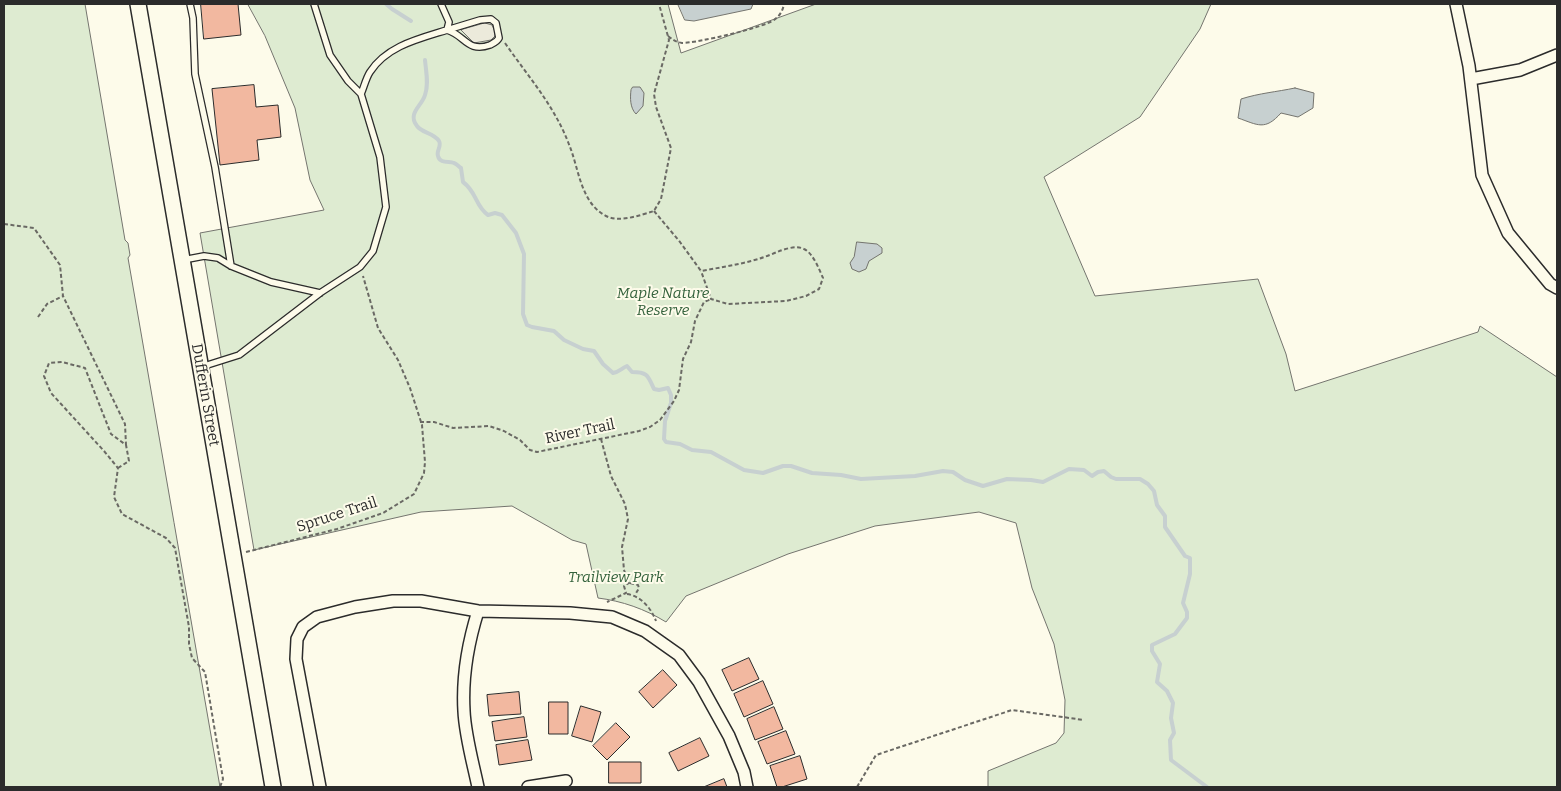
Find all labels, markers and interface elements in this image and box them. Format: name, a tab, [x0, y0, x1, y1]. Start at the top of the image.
park label: Maple Nature Reserve	[617, 285, 709, 320]
street label: Dufferin Street	[187, 342, 223, 448]
street label: River Trail	[543, 416, 617, 448]
street label: Spruce Trail	[295, 494, 379, 536]
park label: Trailview Park	[568, 569, 664, 587]

